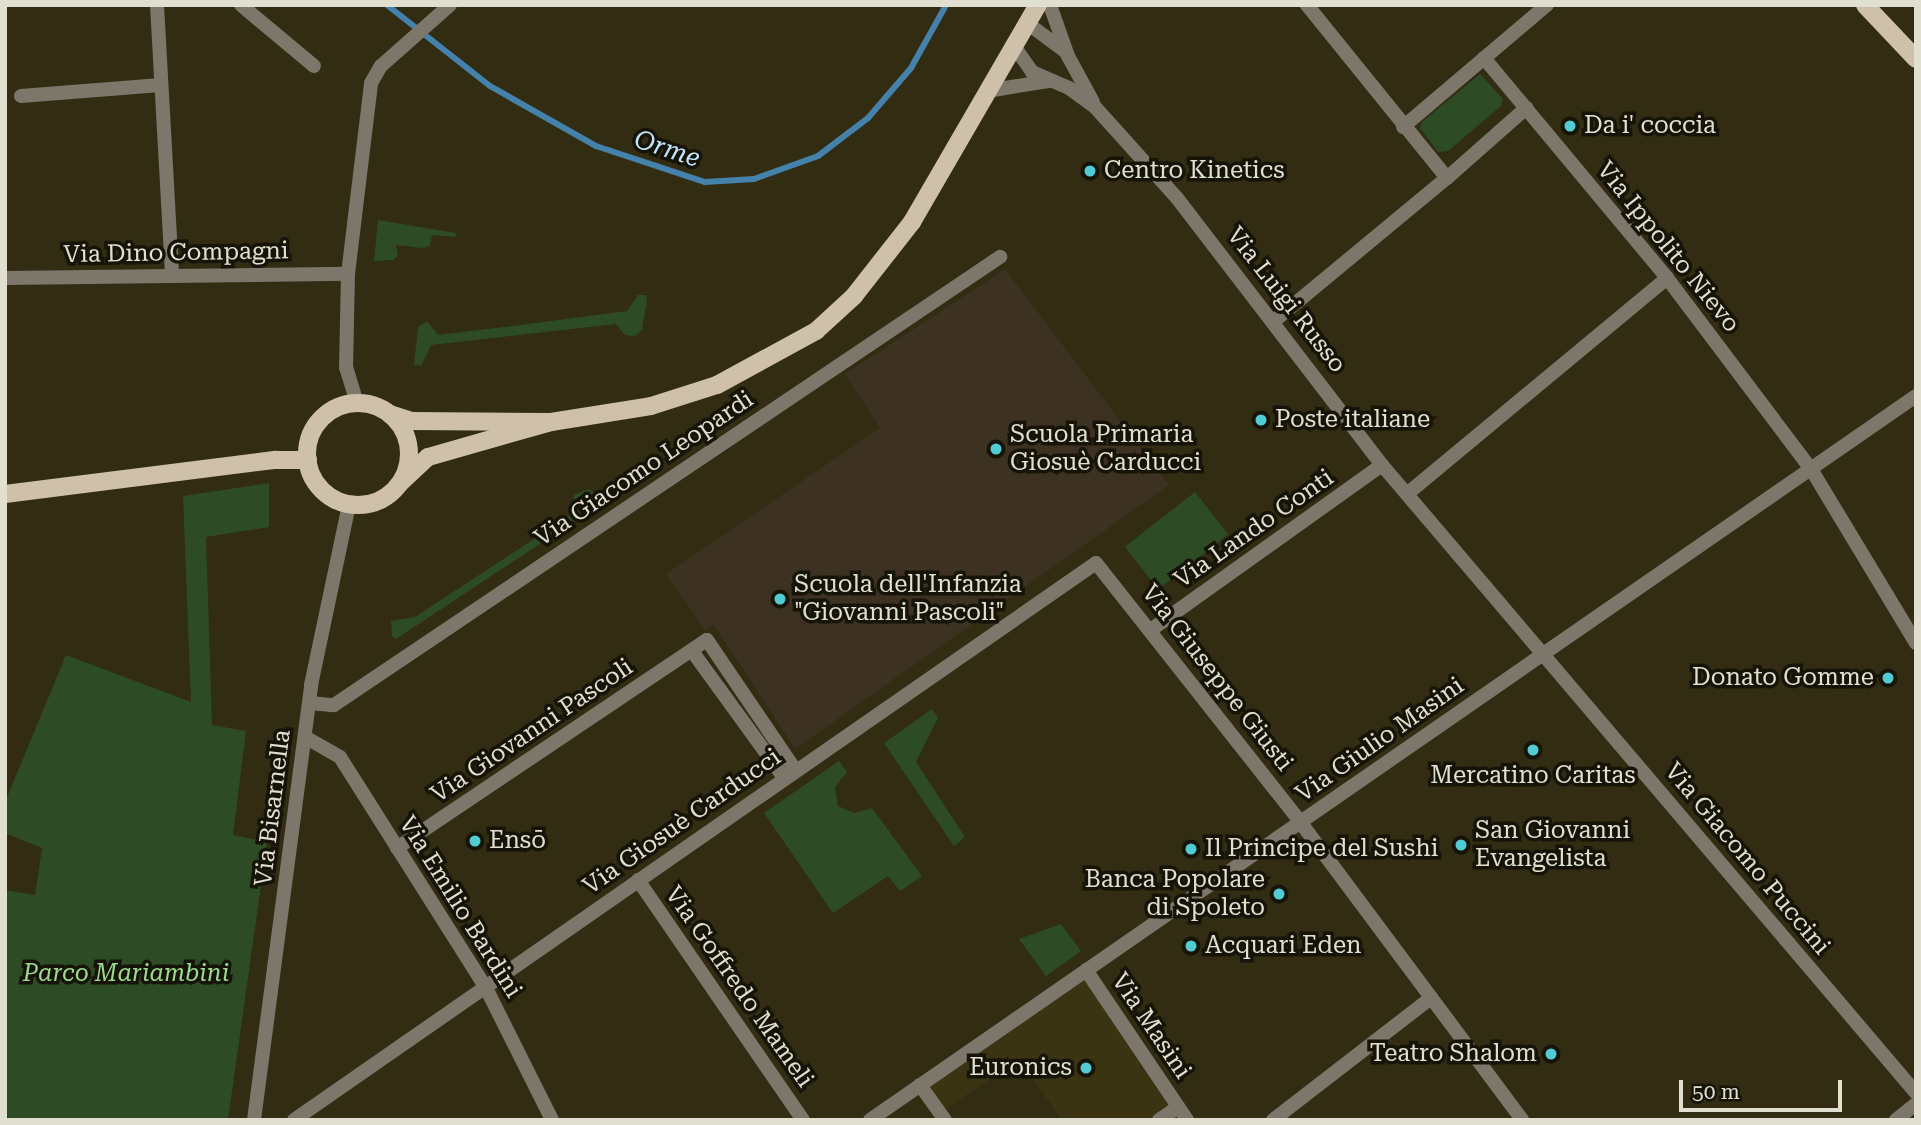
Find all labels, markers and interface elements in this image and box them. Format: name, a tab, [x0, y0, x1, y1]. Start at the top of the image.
place label: Da i' coccia	[1584, 112, 1716, 140]
marker: Da i' coccia	[1562, 118, 1578, 134]
water label: Orme	[630, 124, 704, 174]
street label: Via Ippolito Nievo	[1590, 156, 1746, 338]
place label: Centro Kinetics	[1104, 157, 1285, 185]
marker: Centro Kinetics	[1082, 163, 1098, 179]
street label: Via Luigi Russo	[1220, 221, 1352, 379]
street label: Via Dino Compagni	[63, 237, 289, 269]
street label: Via Giacomo Leopardi	[529, 385, 759, 553]
place label: Poste italiane	[1275, 406, 1430, 434]
marker: Poste italiane	[1253, 412, 1269, 428]
place label: Scuola Primaria Giosuè Carducci	[1010, 421, 1201, 477]
marker: Scuola Primaria Giosuè Carducci	[988, 441, 1004, 457]
street label: Via Lando Conti	[1169, 463, 1339, 595]
place label: Scuola dell'Infanzia "Giovanni Pascoli"	[794, 571, 1022, 627]
street label: Via Giuseppe Giusti	[1135, 579, 1299, 777]
marker: Scuola dell'Infanzia "Giovanni Pascoli"	[772, 591, 788, 607]
street label: Via Giovanni Pascoli	[426, 653, 638, 809]
place label: Donato Gomme	[1692, 664, 1874, 692]
marker: Donato Gomme	[1880, 670, 1896, 686]
street label: Via Giulio Masini	[1290, 671, 1470, 809]
street label: Via Bisarnella	[249, 728, 297, 888]
marker: Mercatino Caritas	[1525, 742, 1541, 758]
street label: Via Giosuè Carducci	[578, 743, 786, 901]
street label: Via Giacomo Puccini	[1658, 757, 1836, 961]
place label: Mercatino Caritas	[1430, 762, 1636, 790]
street label: Via Emilio Bardini	[392, 811, 528, 1003]
place label: San Giovanni Evangelista	[1475, 817, 1630, 873]
place label: Ensō	[489, 827, 546, 855]
marker: Ensō	[467, 833, 483, 849]
place label: Il Principe del Sushi	[1205, 835, 1438, 863]
marker: San Giovanni Evangelista	[1453, 837, 1469, 853]
marker: Il Principe del Sushi	[1183, 841, 1199, 857]
place label: Banca Popolare di Spoleto	[1085, 866, 1265, 922]
street label: Via Goffredo Mameli	[659, 881, 819, 1093]
marker: Banca Popolare di Spoleto	[1271, 886, 1287, 902]
place label: Acquari Eden	[1205, 932, 1362, 960]
marker: Acquari Eden	[1183, 938, 1199, 954]
park label: Parco Mariambini	[23, 960, 229, 988]
street label: Via Masini	[1105, 968, 1197, 1084]
place label: Teatro Shalom	[1370, 1040, 1537, 1068]
marker: Teatro Shalom	[1543, 1046, 1559, 1062]
place label: Euronics	[969, 1054, 1072, 1082]
marker: Euronics	[1078, 1060, 1094, 1076]
scale bar	[1683, 1066, 1846, 1110]
text: 50 m	[1692, 1080, 1740, 1104]

